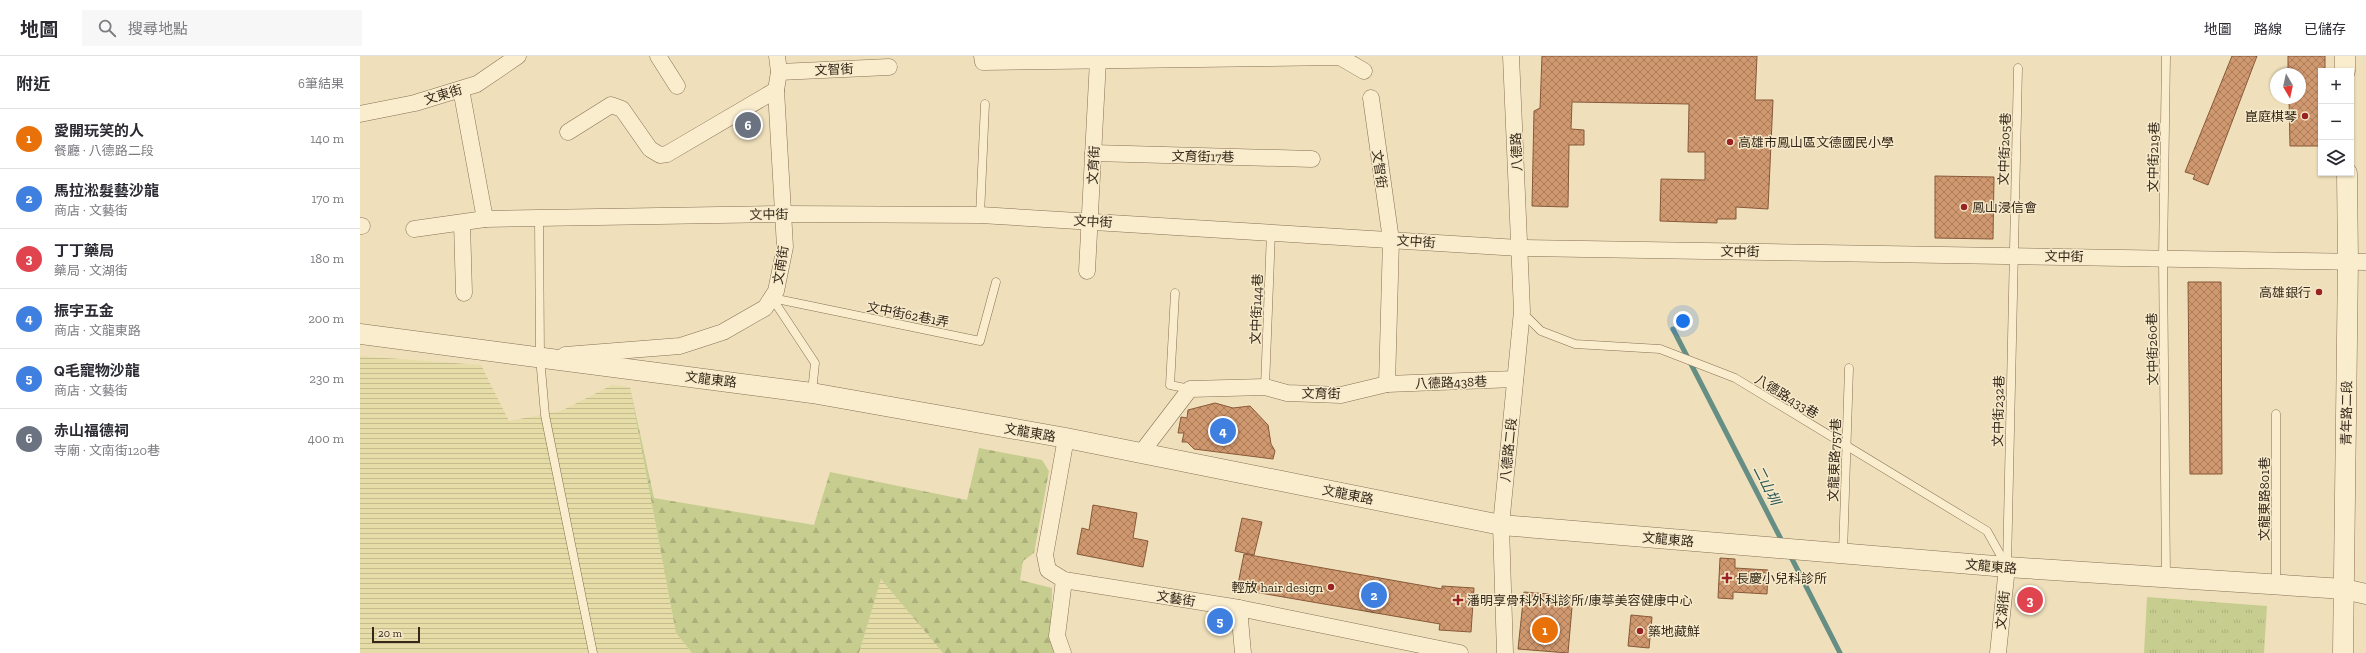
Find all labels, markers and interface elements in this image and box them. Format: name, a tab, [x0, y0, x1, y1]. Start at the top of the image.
search box	[82, 10, 362, 46]
icon: search	[96, 17, 118, 39]
text: 地圖	[20, 18, 58, 41]
text: 搜尋地點	[128, 20, 188, 38]
text: 地圖	[2204, 21, 2232, 38]
text: 路線	[2254, 21, 2282, 38]
text: 已儲存	[2304, 21, 2346, 38]
street label: 文智街	[814, 61, 854, 78]
north arrow	[2270, 68, 2306, 104]
map controls	[2318, 68, 2354, 176]
button: +	[2318, 68, 2354, 104]
text: 附近	[16, 74, 50, 94]
text: 6筆結果	[298, 76, 344, 91]
street label: 文東街	[422, 82, 464, 107]
button: −	[2318, 104, 2354, 140]
place label: 崑庭棋琴	[2245, 109, 2297, 124]
pin: 6	[735, 110, 761, 140]
marker: 崑庭棋琴	[2300, 111, 2310, 121]
street label: 文中街205巷	[1996, 112, 2013, 186]
text: 愛開玩笑的人	[54, 122, 144, 140]
street label: 文中街219巷	[2145, 122, 2162, 192]
text: 1	[26, 131, 32, 146]
text: 140 m	[310, 131, 344, 146]
street label: 八德路	[1508, 132, 1525, 172]
place label: 高雄市鳳山區文德國民小學	[1738, 135, 1894, 150]
marker: 高雄市鳳山區文德國民小學	[1725, 137, 1735, 147]
button: layers	[2318, 140, 2354, 176]
text: 餐廳 · 八德路二段	[54, 143, 154, 158]
street label: 文育街	[1085, 145, 1102, 185]
street label: 文育街17巷	[1171, 148, 1235, 165]
street label: 文智街	[1369, 149, 1390, 189]
text: 馬拉淞髮藝沙龍	[54, 182, 159, 200]
text: 2	[26, 191, 32, 206]
text: 170 m	[311, 191, 344, 206]
place label: 鳳山浸信會	[1972, 200, 2037, 215]
marker: 鳳山浸信會	[1959, 202, 1969, 212]
text: 商店 · 文藝街	[54, 203, 128, 218]
street label: 文中街	[749, 207, 789, 222]
street label: 文中街	[1073, 213, 1113, 230]
street label: 文中街	[1396, 233, 1436, 250]
text: 丁丁藥局	[54, 242, 114, 260]
street label: 文中街	[1720, 244, 1760, 259]
street label: 文南街	[770, 245, 791, 286]
street label: 文中街	[2044, 249, 2084, 264]
text: 3	[26, 251, 32, 266]
text: 180 m	[310, 251, 344, 266]
text: 藥局 · 文湖街	[54, 263, 128, 278]
street label: 文中街144巷	[1248, 273, 1265, 345]
place label: 高雄銀行	[2259, 285, 2311, 300]
marker: 高雄銀行	[2314, 287, 2324, 297]
street label: 文中街62巷1弄	[865, 299, 950, 330]
text: 振宇五金	[54, 302, 114, 320]
text: 4	[25, 311, 33, 326]
text: 200 m	[308, 311, 344, 326]
your location	[1673, 311, 1693, 331]
street label: 文中街260巷	[2144, 312, 2161, 386]
text: 商店 · 文龍東路	[54, 323, 141, 338]
text: Q毛寵物沙龍	[54, 362, 140, 380]
street label: 文龍東路	[684, 369, 738, 390]
text: 5	[26, 371, 32, 386]
text: 230 m	[309, 371, 344, 386]
street label: 八德路433巷	[1752, 372, 1821, 421]
street label: 八德路438巷	[1415, 374, 1487, 391]
street label: 文中街232巷	[1990, 375, 2007, 447]
street label: 青年路二段	[2338, 380, 2355, 446]
text: 商店 · 文藝街	[54, 383, 128, 398]
street label: 文育街	[1301, 386, 1341, 401]
pin: 4	[1210, 416, 1236, 446]
street label: 八德路二段	[1498, 417, 1519, 483]
street label: 文龍東路757巷	[1826, 418, 1843, 502]
street label: 文龍東路	[1003, 421, 1057, 444]
text: 赤山福德祠	[54, 422, 129, 440]
text: 6	[26, 431, 32, 446]
text: 400 m	[308, 431, 344, 446]
text: 寺廟 · 文南街120巷	[54, 443, 160, 458]
street label: 文龍東路801巷	[2257, 457, 2272, 541]
water label: 二山圳	[1749, 463, 1785, 510]
street label: 文龍東路	[1321, 482, 1375, 507]
street label: 文龍東路	[1641, 530, 1695, 549]
street label: 文龍東路	[1964, 557, 2018, 576]
place label: 長慶小兒科診所	[1736, 571, 1827, 586]
marker: 長慶小兒科診所	[1721, 572, 1733, 584]
place label: 輕放 hair design	[1231, 580, 1324, 595]
pin: 2	[1361, 580, 1387, 610]
marker: 輕放 hair design	[1326, 582, 1336, 592]
pin: 3	[2017, 585, 2043, 615]
street label: 文藝街	[1155, 588, 1196, 609]
street label: 文湖街	[1993, 590, 2012, 630]
place label: 潘明享骨科外科診所/康葶美容健康中心	[1467, 593, 1692, 608]
marker: 潘明享骨科外科診所/康葶美容健康中心	[1452, 594, 1464, 606]
pin: 5	[1207, 606, 1233, 636]
pin: 1	[1532, 615, 1558, 645]
place label: 築地藏鮮	[1648, 624, 1700, 639]
scale bar	[372, 625, 420, 644]
marker: 築地藏鮮	[1635, 626, 1645, 636]
text: 20 m	[378, 627, 402, 640]

